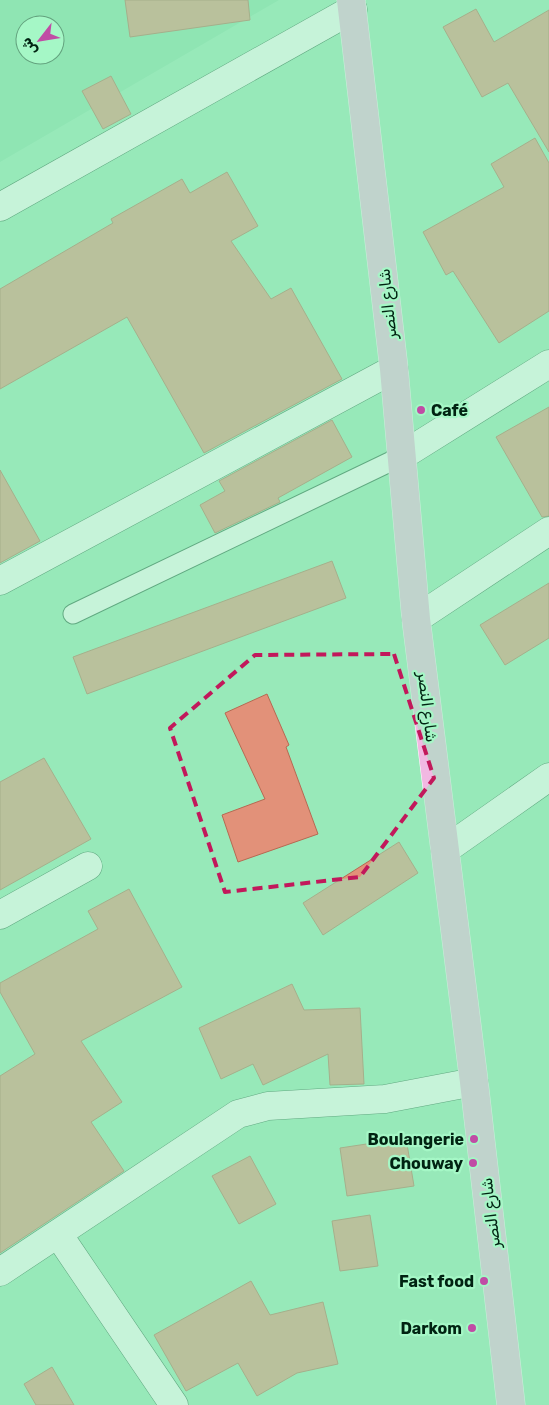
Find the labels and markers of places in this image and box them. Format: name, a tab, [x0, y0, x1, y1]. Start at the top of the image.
place label: Café	[431, 401, 468, 420]
marker: Café	[415, 404, 427, 416]
place label: Boulangerie	[367, 1130, 464, 1149]
marker: Boulangerie	[468, 1133, 480, 1145]
place label: Chouway	[389, 1154, 463, 1173]
marker: Chouway	[467, 1157, 479, 1169]
place label: Fast food	[399, 1272, 474, 1291]
marker: Fast food	[478, 1275, 490, 1287]
place label: Darkom	[400, 1319, 462, 1338]
marker: Darkom	[466, 1322, 478, 1334]

